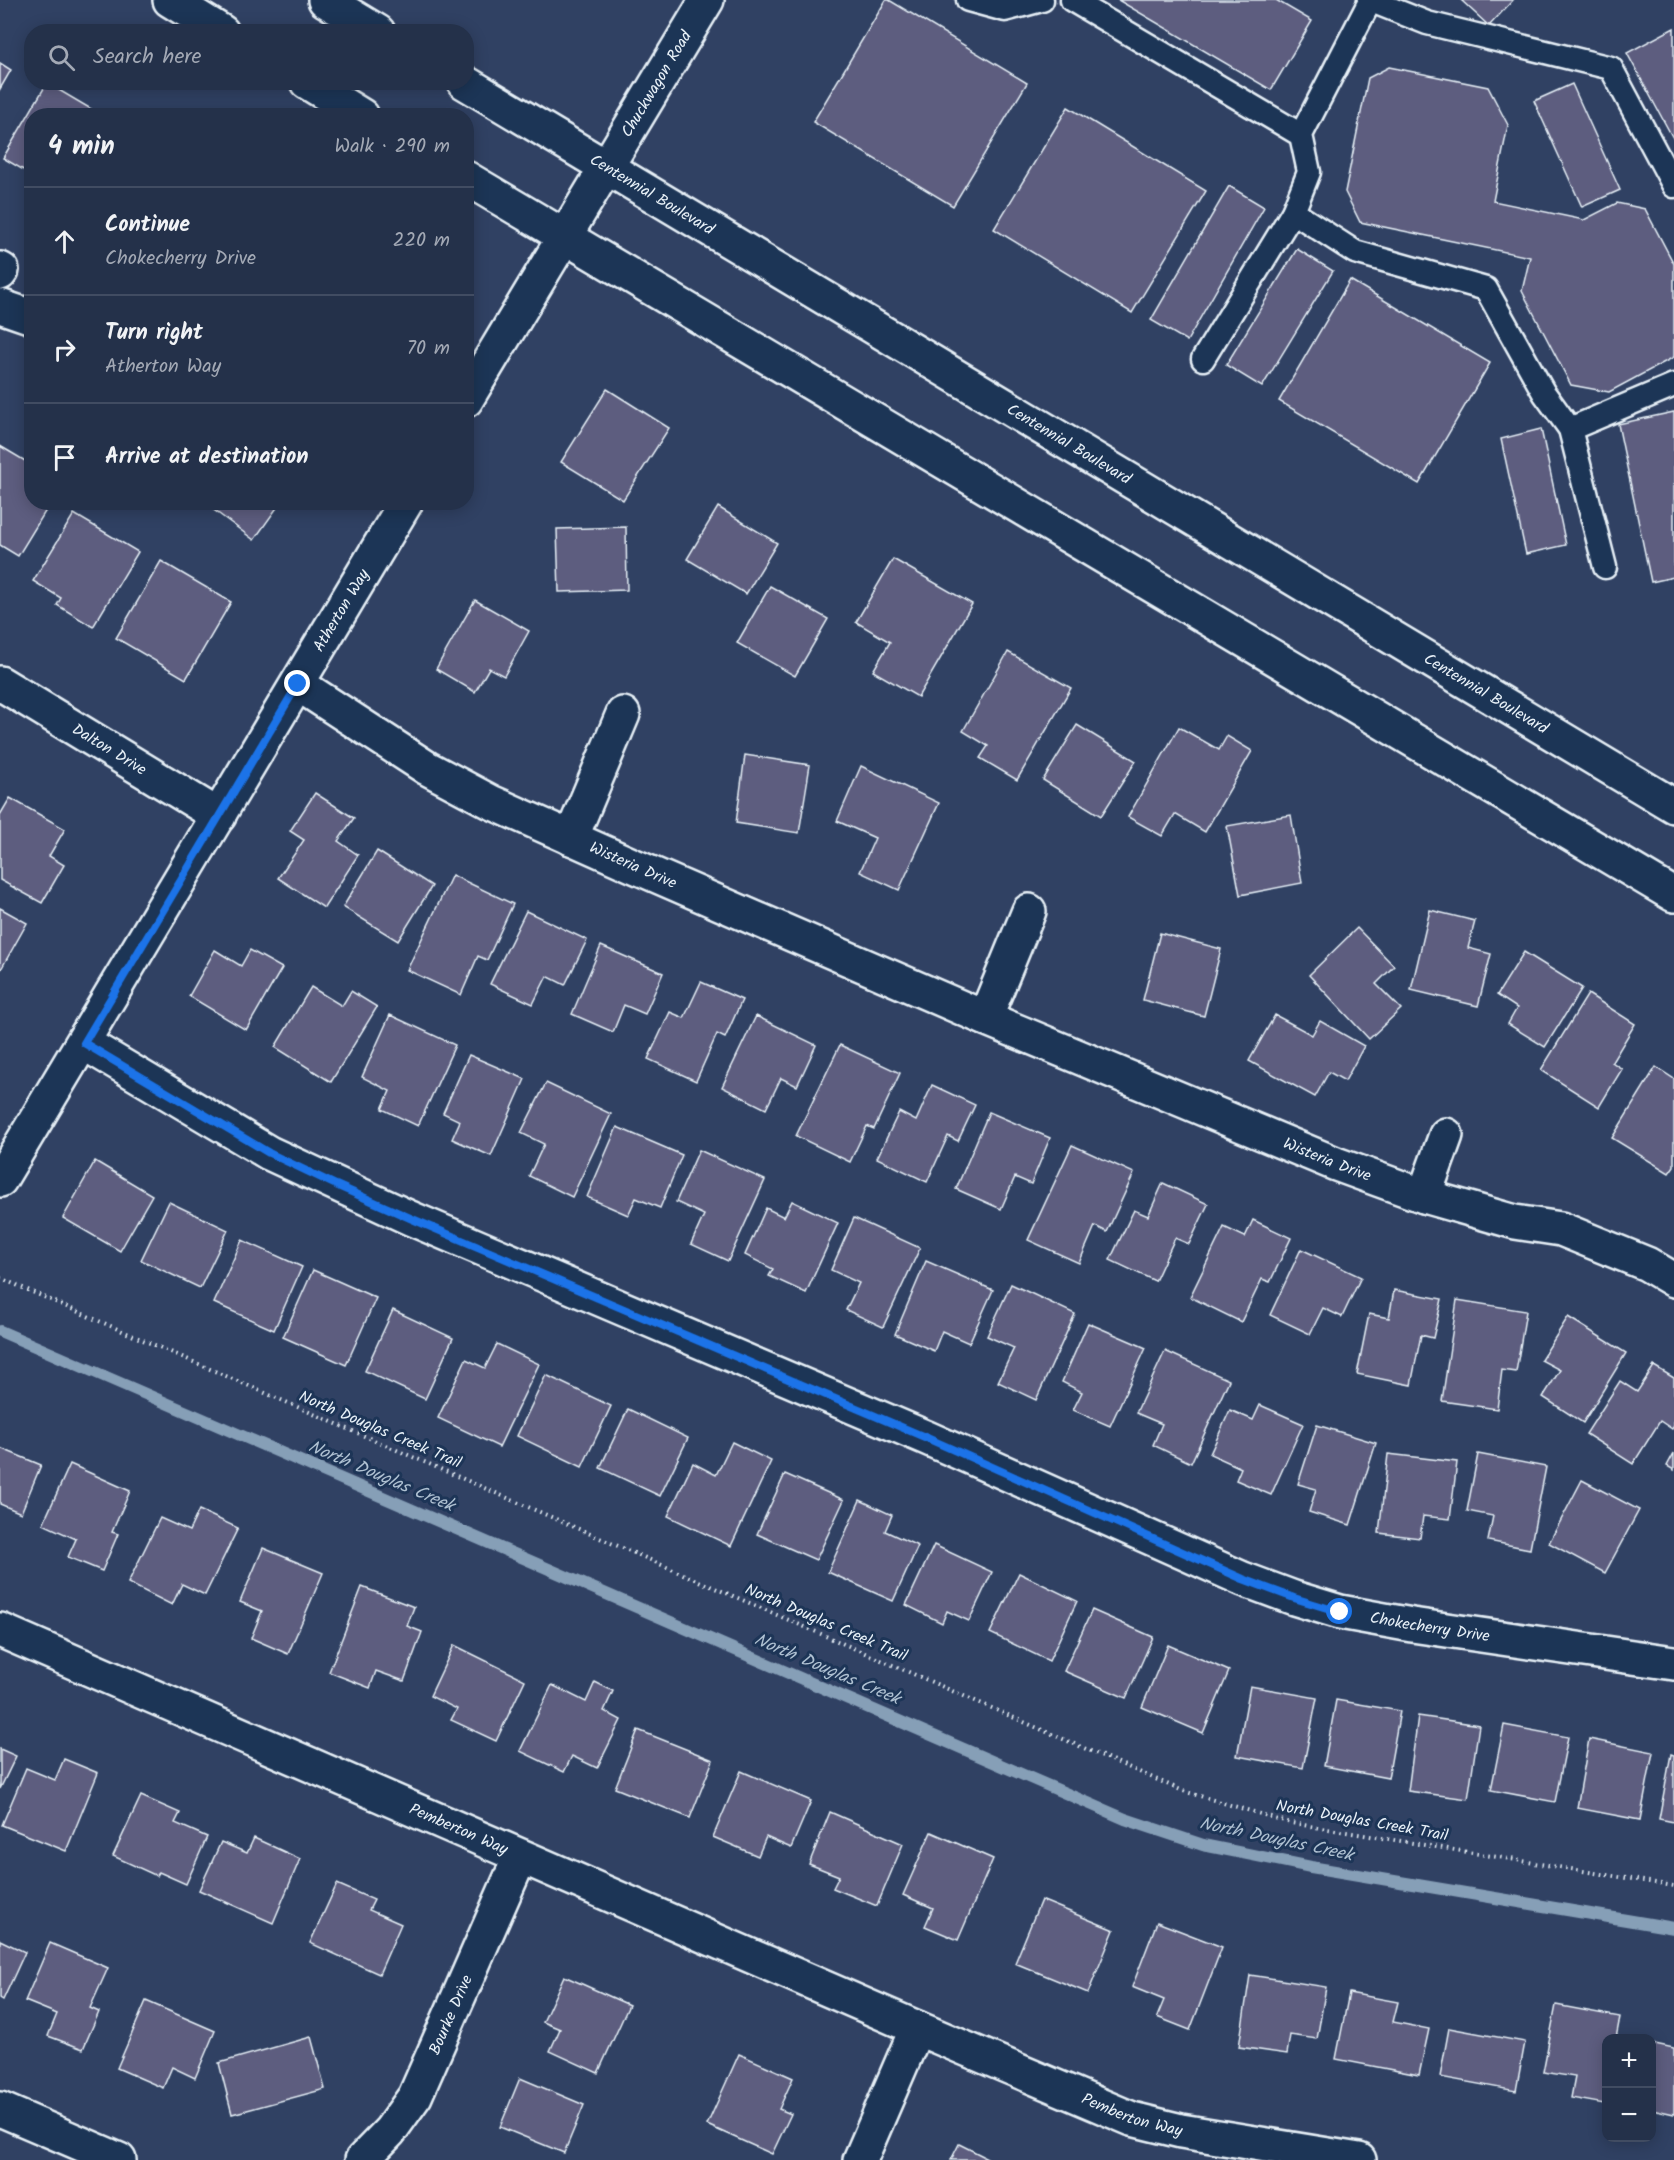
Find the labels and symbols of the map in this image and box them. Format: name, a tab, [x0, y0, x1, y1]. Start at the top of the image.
street label: Chuckwagon Road	[615, 25, 699, 142]
street label: Centennial Boulevard	[585, 147, 720, 242]
street label: Centennial Boulevard	[1002, 397, 1137, 492]
street label: Atherton Way	[307, 564, 376, 657]
street label: Centennial Boulevard	[1419, 647, 1554, 741]
route end	[284, 670, 310, 696]
street label: Dalton Drive	[67, 717, 152, 782]
street label: Wisteria Drive	[585, 835, 681, 895]
street label: Wisteria Drive	[1279, 1131, 1375, 1188]
street label: North Douglas Creek Trail	[295, 1384, 465, 1476]
water label: North Douglas Creek	[303, 1433, 461, 1522]
street label: North Douglas Creek Trail	[741, 1577, 911, 1669]
route start	[1326, 1598, 1352, 1624]
street label: Chokecherry Drive	[1368, 1605, 1491, 1649]
water label: North Douglas Creek	[749, 1626, 907, 1715]
street label: North Douglas Creek Trail	[1274, 1796, 1450, 1846]
street label: Pemberton Way	[405, 1797, 512, 1862]
water label: North Douglas Creek	[1197, 1813, 1355, 1867]
street label: Bourke Drive	[422, 1971, 479, 2059]
street label: Pemberton Way	[1078, 2086, 1186, 2144]

